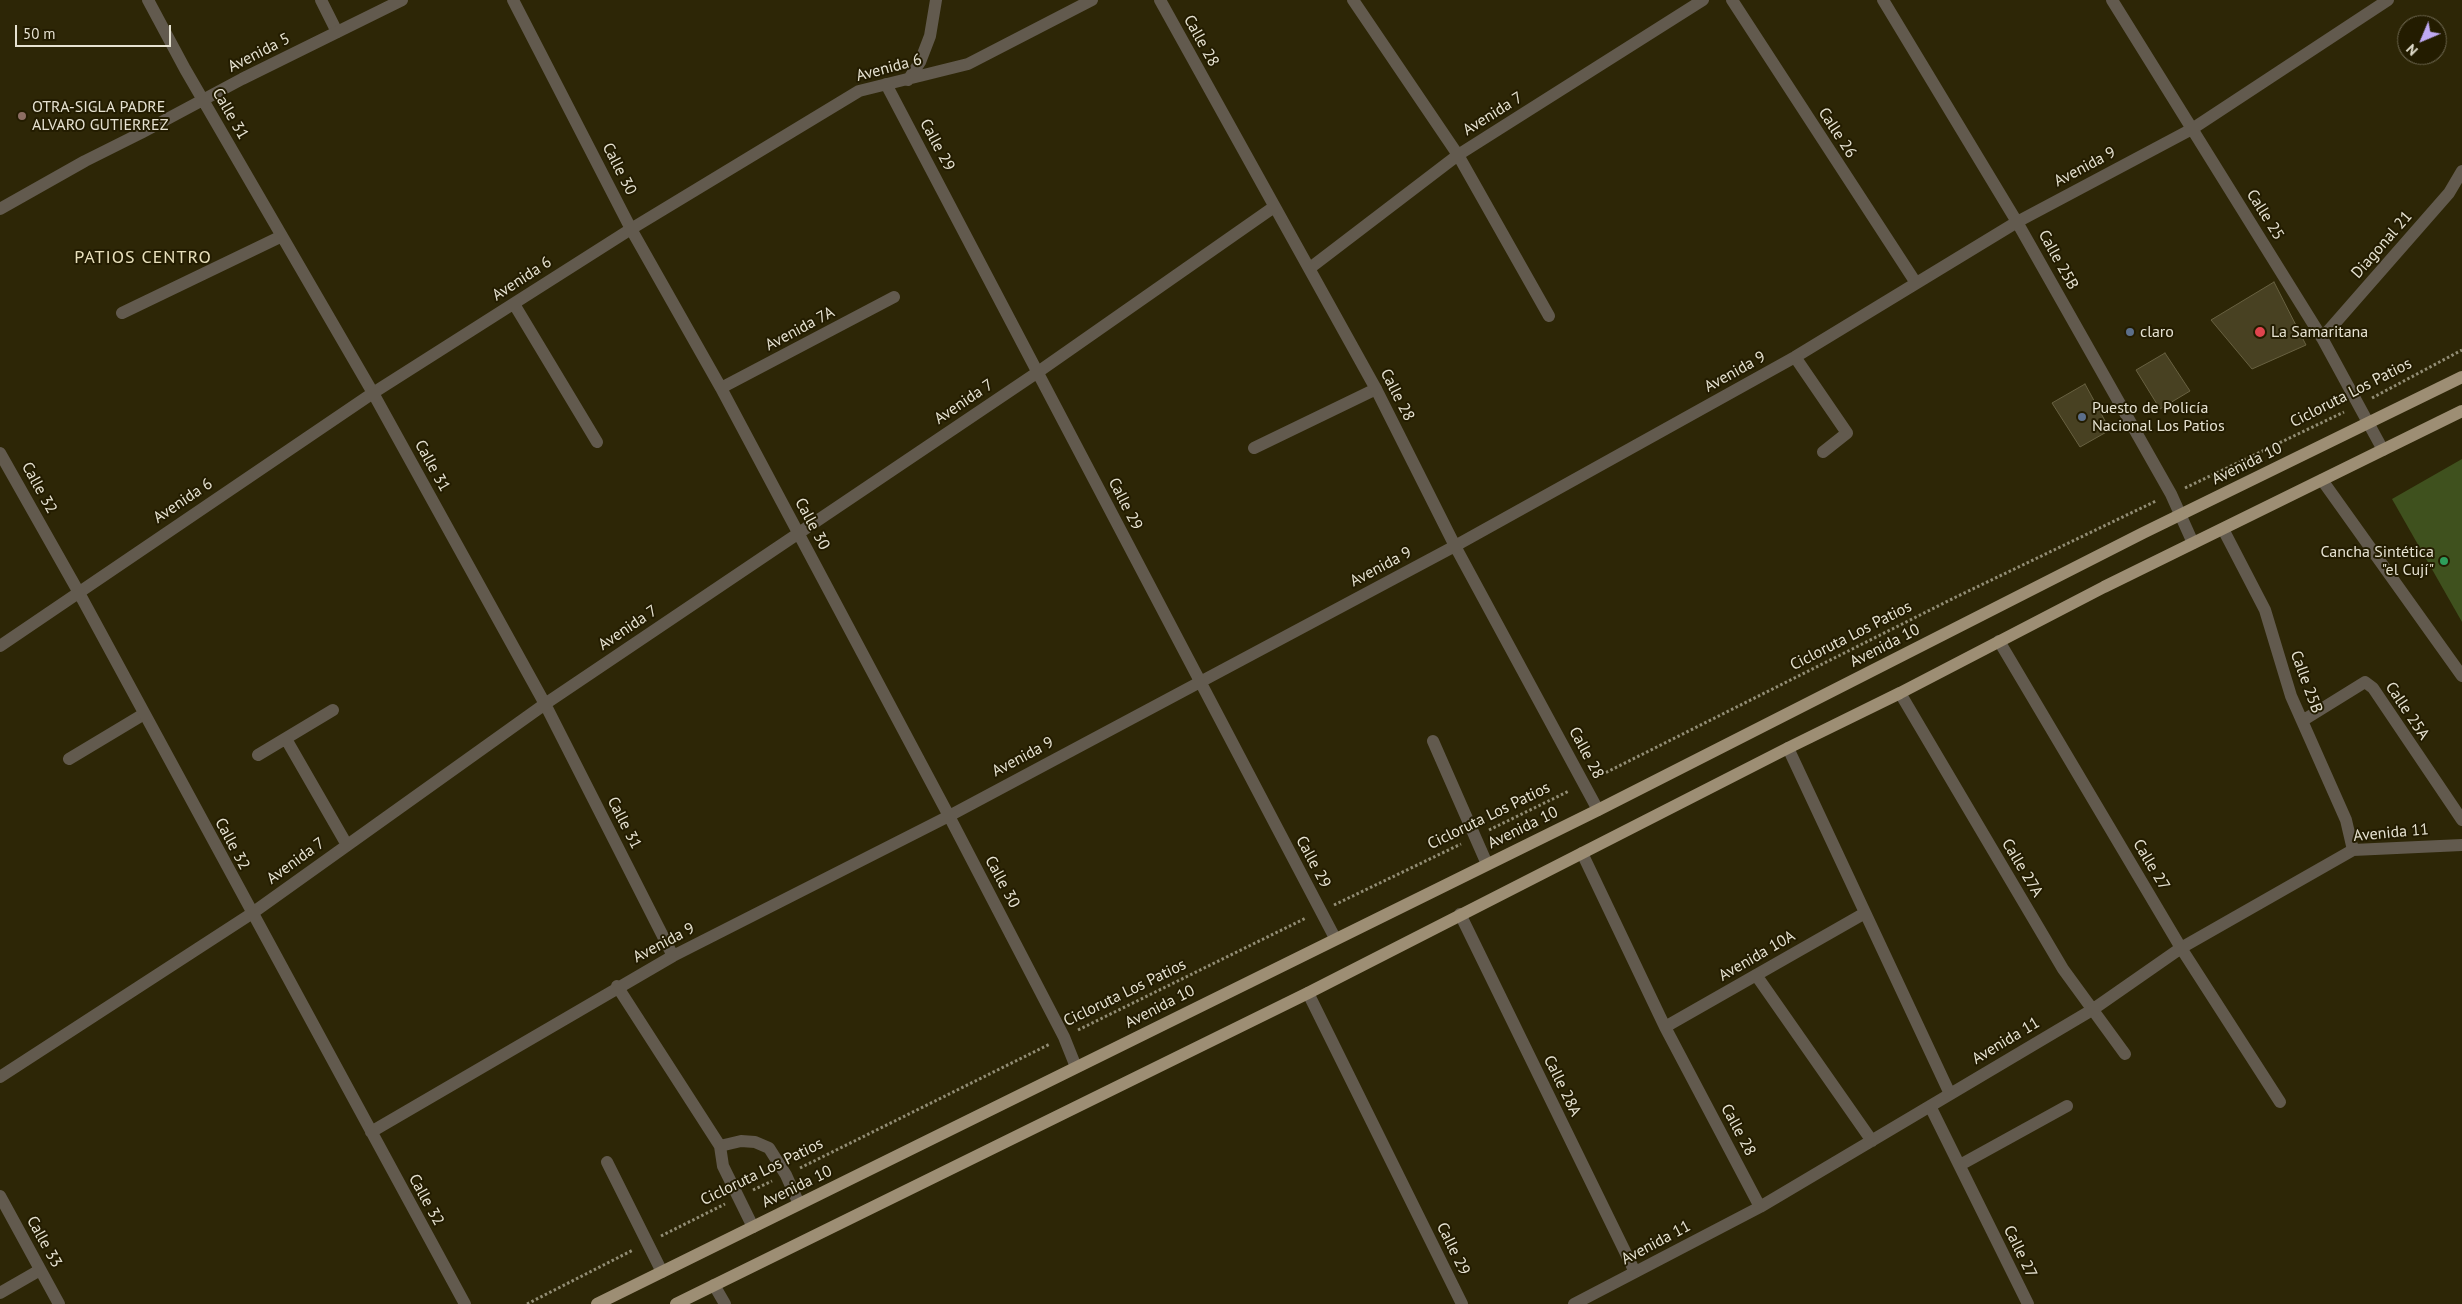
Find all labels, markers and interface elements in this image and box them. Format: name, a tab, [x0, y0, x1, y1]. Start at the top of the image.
street label: Calle 28	[1179, 12, 1223, 70]
scale bar	[18, 15, 174, 47]
north arrow	[2397, 15, 2447, 65]
text: 50 m	[23, 24, 56, 43]
street label: Avenida 5	[225, 29, 293, 77]
text: N	[2402, 40, 2422, 60]
street label: Avenida 6	[854, 50, 924, 86]
street label: Calle 31	[208, 85, 252, 143]
street label: Avenida 7	[1459, 88, 1527, 140]
place label: OTRA-SIGLA PADRE ALVARO GUTIERREZ	[32, 97, 168, 135]
street label: Calle 26	[1814, 104, 1860, 162]
marker: OTRA-SIGLA PADRE ALVARO GUTIERREZ	[16, 110, 28, 122]
street label: Calle 29	[915, 116, 959, 174]
street label: Calle 30	[598, 140, 640, 198]
street label: Avenida 9	[2051, 143, 2119, 191]
street label: Calle 25	[2242, 186, 2288, 244]
street label: Diagonal 21	[2348, 207, 2416, 283]
street label: Calle 25B	[2034, 227, 2082, 293]
district label: PATIOS CENTRO	[73, 247, 213, 269]
street label: Avenida 6	[489, 253, 555, 305]
street label: Avenida 7A	[762, 303, 838, 355]
place label: claro	[2140, 322, 2174, 342]
place label: La Samaritana	[2271, 322, 2368, 342]
marker: La Samaritana	[2253, 325, 2267, 339]
marker: claro	[2124, 326, 2136, 338]
street label: Avenida 9	[1701, 347, 1769, 397]
street label: Cicloruta Los Patios	[2287, 354, 2415, 432]
street label: Calle 28	[1376, 366, 1418, 424]
street label: Avenida 7	[931, 375, 997, 429]
place label: Puesto de Policía Nacional Los Patios	[2092, 398, 2225, 436]
marker: Puesto de Policía Nacional Los Patios	[2076, 411, 2088, 423]
street label: Calle 31	[410, 437, 454, 495]
street label: Avenida 10	[2209, 439, 2285, 489]
street label: Calle 32	[17, 459, 61, 517]
street label: Avenida 6	[150, 474, 216, 528]
street label: Calle 29	[1104, 475, 1146, 533]
street label: Calle 30	[790, 495, 834, 553]
place label: Cancha Sintética "el Cují"	[2320, 542, 2434, 580]
street label: Avenida 9	[1347, 543, 1415, 591]
marker: Cancha Sintética "el Cují"	[2438, 555, 2450, 567]
street label: Cicloruta Los Patios	[1787, 597, 1915, 675]
street label: Avenida 7	[595, 601, 661, 655]
street label: Avenida 10	[1847, 620, 1923, 672]
street label: Calle 25B	[2286, 648, 2326, 716]
street label: Calle 25A	[2381, 679, 2433, 743]
street label: Calle 28	[1564, 724, 1608, 782]
street label: Avenida 9	[989, 733, 1057, 781]
street label: Cicloruta Los Patios	[1425, 778, 1553, 854]
street label: Calle 31	[603, 794, 645, 852]
street label: Avenida 10	[1485, 803, 1561, 853]
street label: Calle 32	[210, 815, 254, 873]
street label: Avenida 11	[2352, 820, 2430, 846]
street label: Calle 29	[1291, 833, 1335, 891]
street label: Avenida 7	[263, 834, 329, 888]
street label: Calle 27A	[1997, 835, 2047, 901]
street label: Calle 27	[2128, 836, 2174, 894]
street label: Calle 30	[980, 853, 1024, 911]
street label: Avenida 9	[630, 919, 698, 967]
street label: Avenida 10A	[1715, 926, 1799, 986]
street label: Cicloruta Los Patios	[1061, 955, 1189, 1031]
street label: Avenida 10	[1122, 981, 1198, 1033]
street label: Avenida 11	[1969, 1013, 2043, 1069]
street label: Calle 28A	[1539, 1052, 1585, 1120]
street label: Calle 28	[1716, 1101, 1760, 1159]
street label: Cicloruta Los Patios	[698, 1134, 826, 1210]
street label: Avenida 10	[759, 1162, 835, 1212]
street label: Calle 32	[404, 1171, 448, 1229]
street label: Calle 33	[22, 1213, 66, 1271]
street label: Avenida 11	[1618, 1217, 1694, 1269]
street label: Calle 29	[1432, 1220, 1474, 1278]
street label: Calle 27	[1999, 1223, 2041, 1281]

